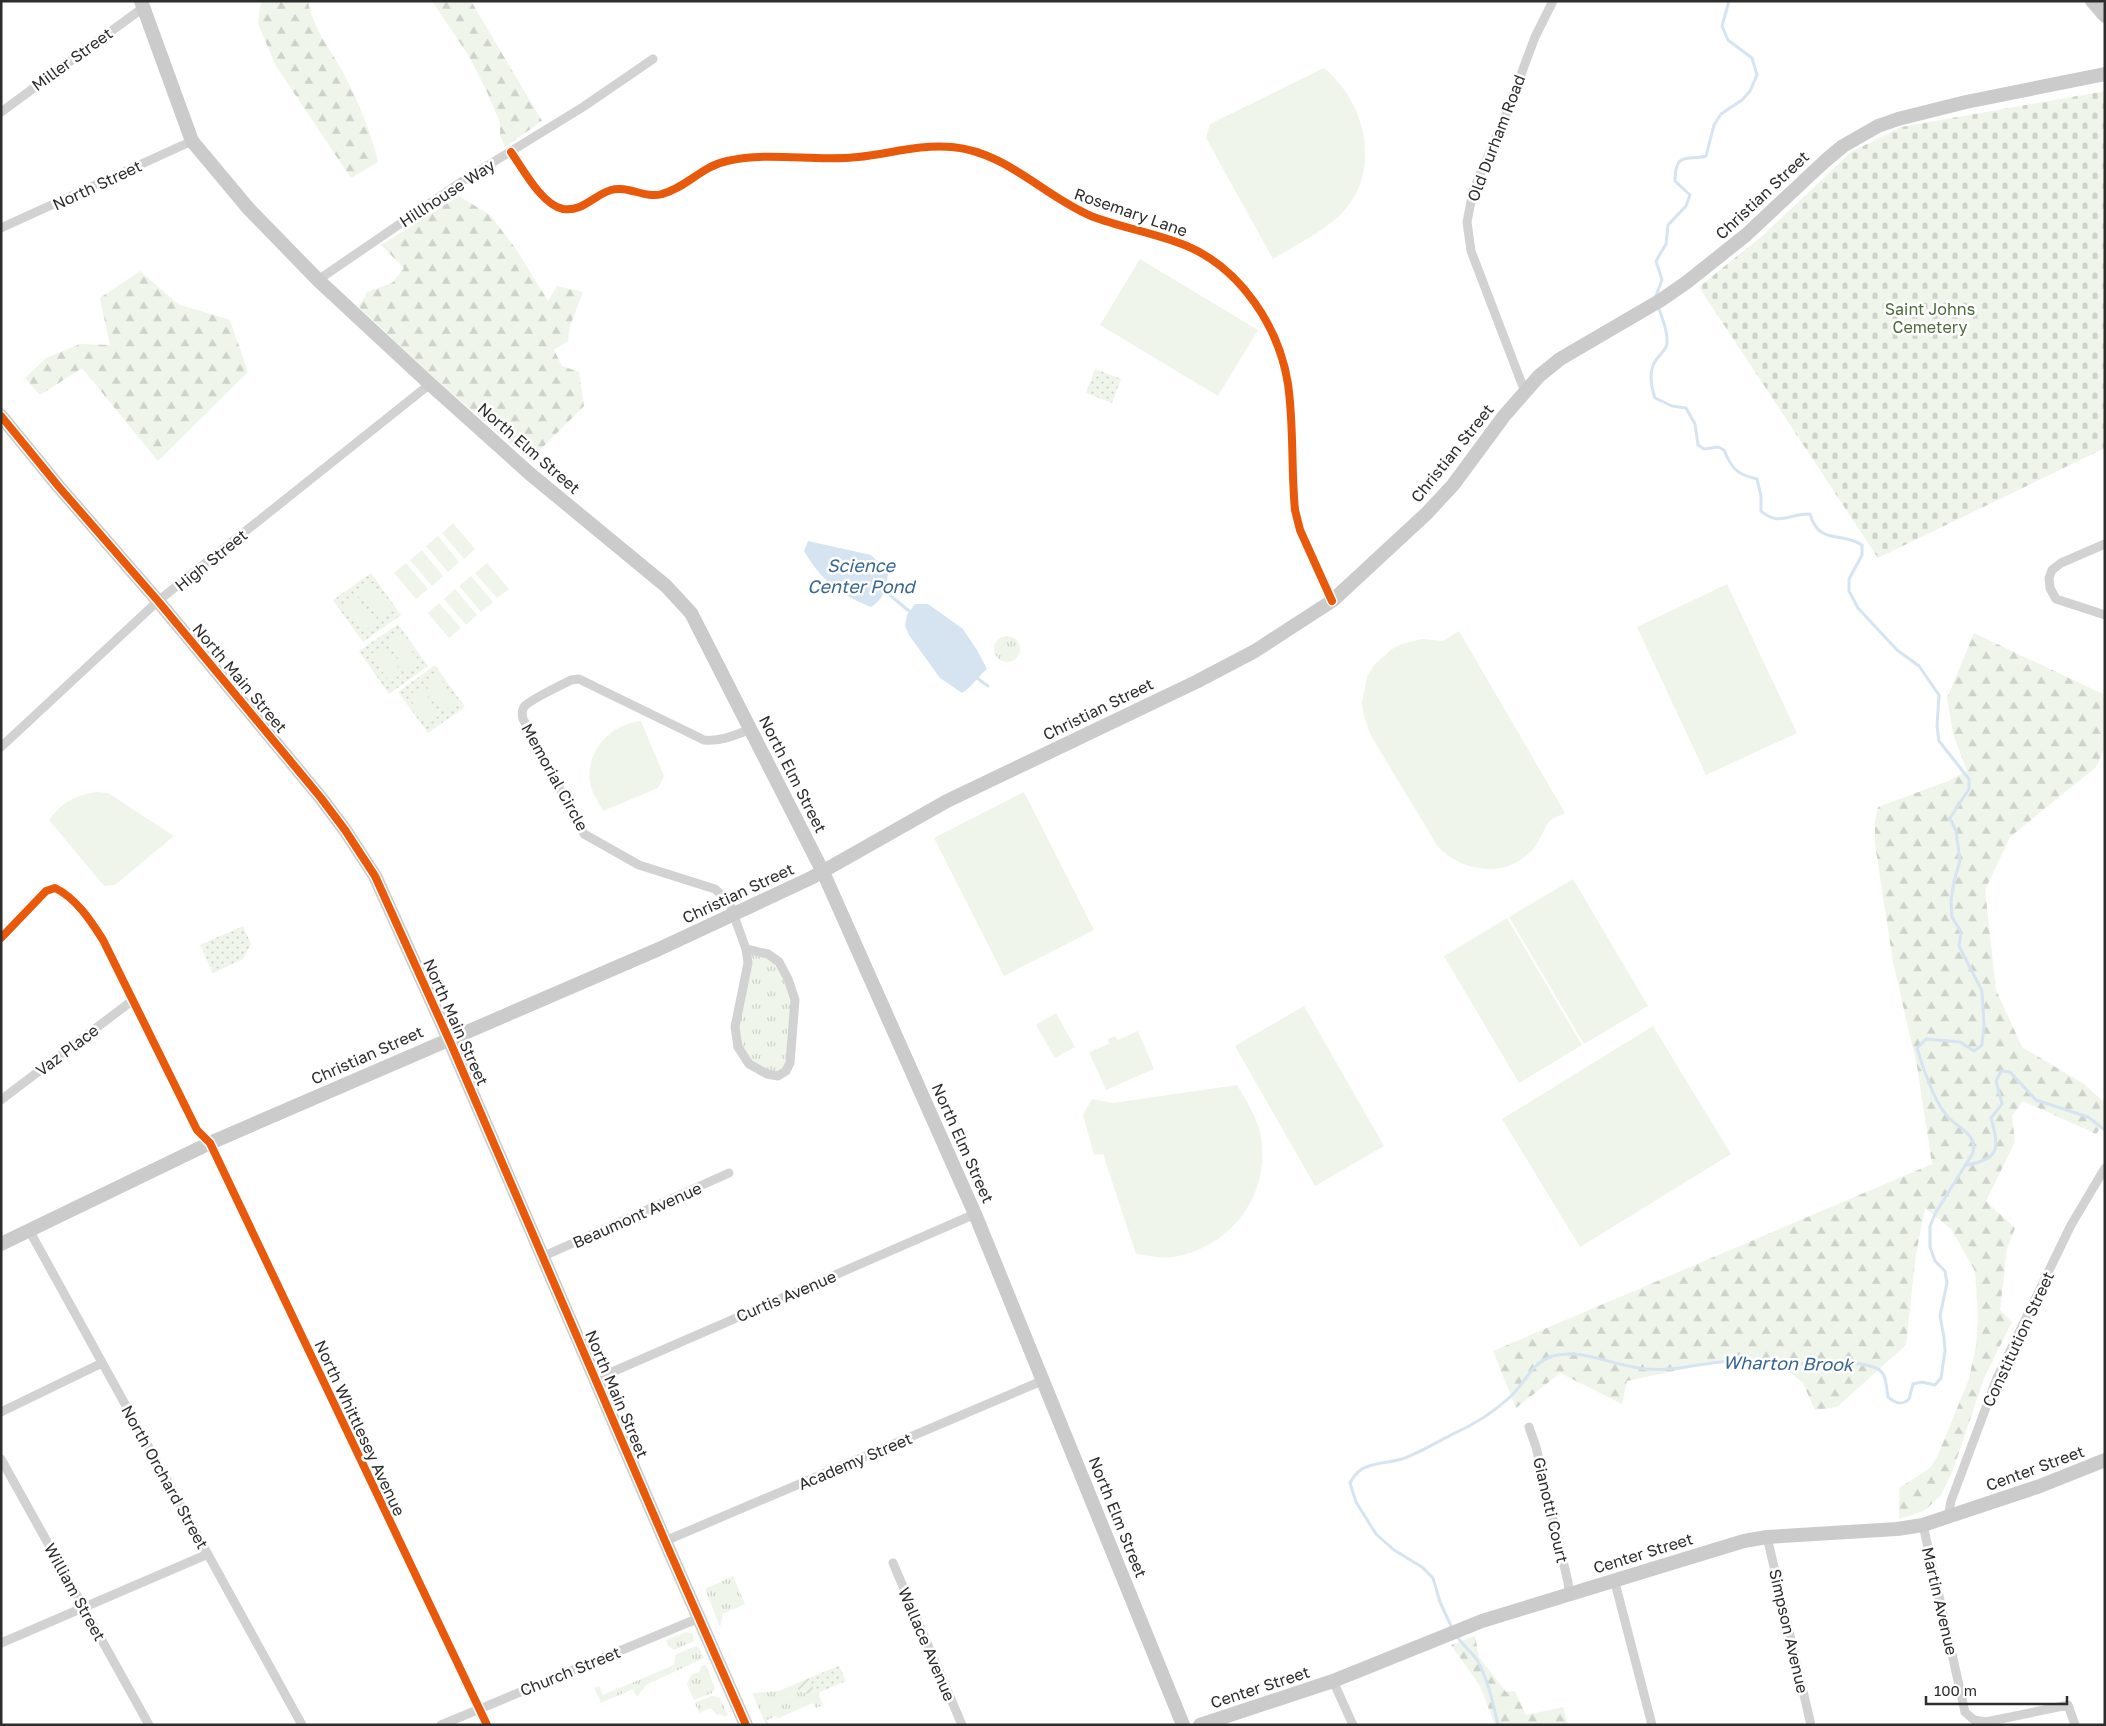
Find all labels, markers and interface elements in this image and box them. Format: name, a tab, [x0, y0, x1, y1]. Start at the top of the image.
street label: Miller Street	[28, 23, 116, 95]
street label: Old Durham Road	[1463, 72, 1529, 204]
street label: Christian Street	[1711, 147, 1813, 243]
street label: Hillhouse Way	[395, 155, 499, 231]
street label: North Street	[49, 156, 145, 214]
street label: Rosemary Lane	[1072, 183, 1190, 241]
park label: Saint Johns Cemetery	[1885, 299, 1975, 337]
street label: North Elm Street	[474, 398, 584, 498]
street label: Christian Street	[1406, 400, 1498, 506]
street label: High Street	[171, 525, 251, 595]
water label: Science Center Pond	[807, 554, 917, 597]
street label: North Main Street	[188, 619, 292, 737]
street label: Christian Street	[1039, 674, 1157, 744]
street label: North Elm Street	[755, 712, 831, 836]
street label: Memorial Circle	[517, 720, 593, 834]
street label: Christian Street	[679, 858, 797, 928]
street label: North Main Street	[419, 955, 493, 1089]
street label: Vaz Place	[32, 1020, 102, 1080]
street label: Christian Street	[308, 1021, 426, 1089]
street label: North Elm Street	[928, 1080, 998, 1206]
street label: Beaumont Avenue	[569, 1178, 705, 1252]
street label: Curtis Avenue	[733, 1266, 839, 1326]
street label: Constitution Street	[1978, 1268, 2058, 1410]
street label: North Main Street	[581, 1327, 653, 1461]
street label: North Whittlesey Avenue	[310, 1337, 410, 1519]
water label: Wharton Brook	[1723, 1351, 1855, 1375]
street label: North Orchard Street	[117, 1402, 213, 1552]
street label: Academy Street	[795, 1428, 915, 1494]
street label: Center Street	[1983, 1441, 2087, 1495]
street label: North Elm Street	[1085, 1453, 1151, 1581]
street label: Gianotti Court	[1529, 1455, 1573, 1565]
street label: Center Street	[1591, 1528, 1695, 1578]
street label: William Street	[40, 1540, 110, 1644]
street label: Martin Avenue	[1918, 1545, 1962, 1657]
street label: Simpson Avenue	[1765, 1567, 1813, 1695]
street label: Wallace Avenue	[894, 1584, 960, 1704]
street label: Church Street	[517, 1642, 623, 1700]
street label: Center Street	[1208, 1662, 1312, 1712]
scale bar	[1926, 1674, 2067, 1706]
text: 100 m	[1934, 1681, 1977, 1699]

